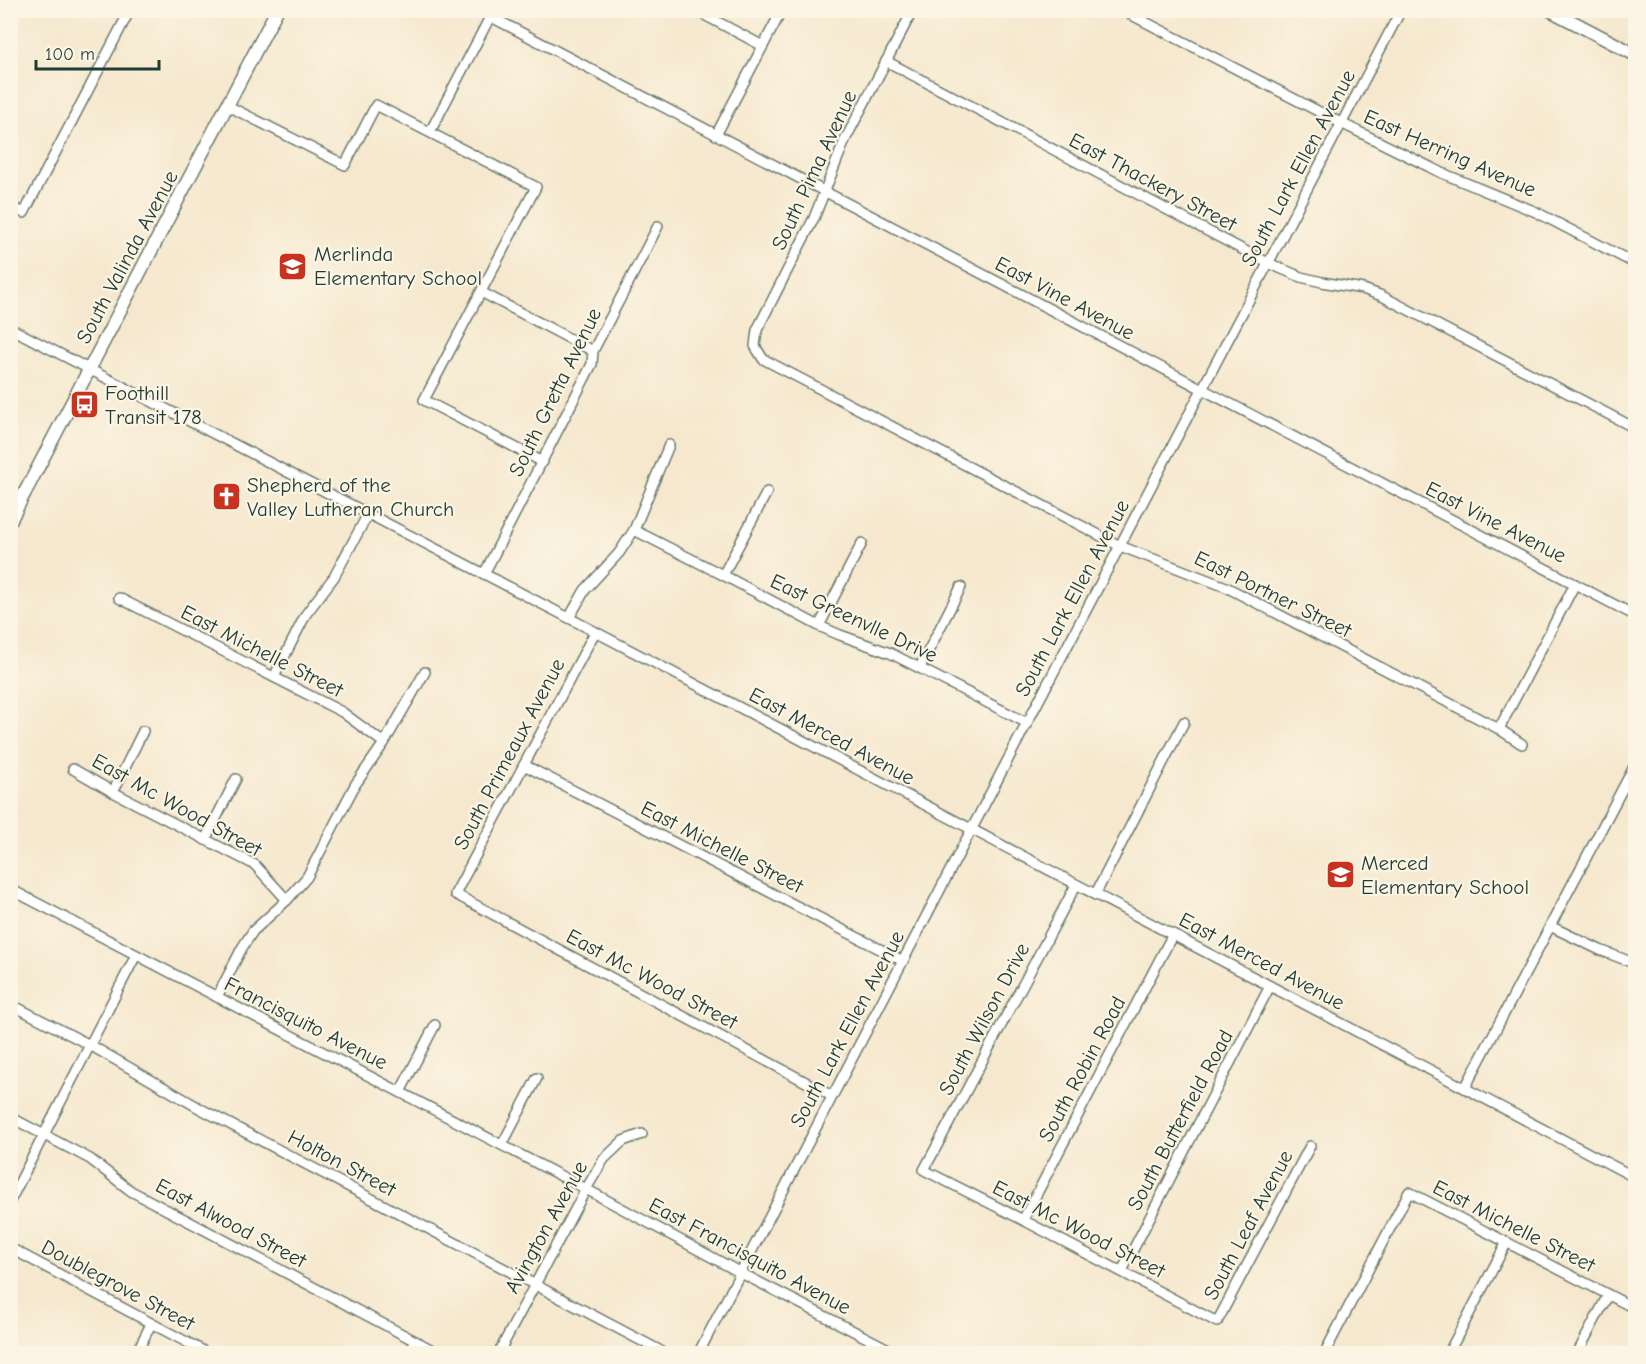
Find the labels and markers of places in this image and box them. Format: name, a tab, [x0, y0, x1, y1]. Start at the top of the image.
place label: Merlinda Elementary School	[314, 242, 482, 290]
school or university icon: Merlinda Elementary School	[277, 250, 309, 282]
place label: Foothill Transit 178	[105, 381, 202, 429]
bus stop icon: Foothill Transit 178	[68, 389, 100, 421]
place label: Shepherd of the Valley Lutheran Church	[247, 473, 454, 521]
church icon: Shepherd of the Valley Lutheran Church	[210, 481, 242, 513]
place label: Merced Elementary School	[1361, 851, 1529, 899]
school or university icon: Merced Elementary School	[1324, 859, 1356, 891]

